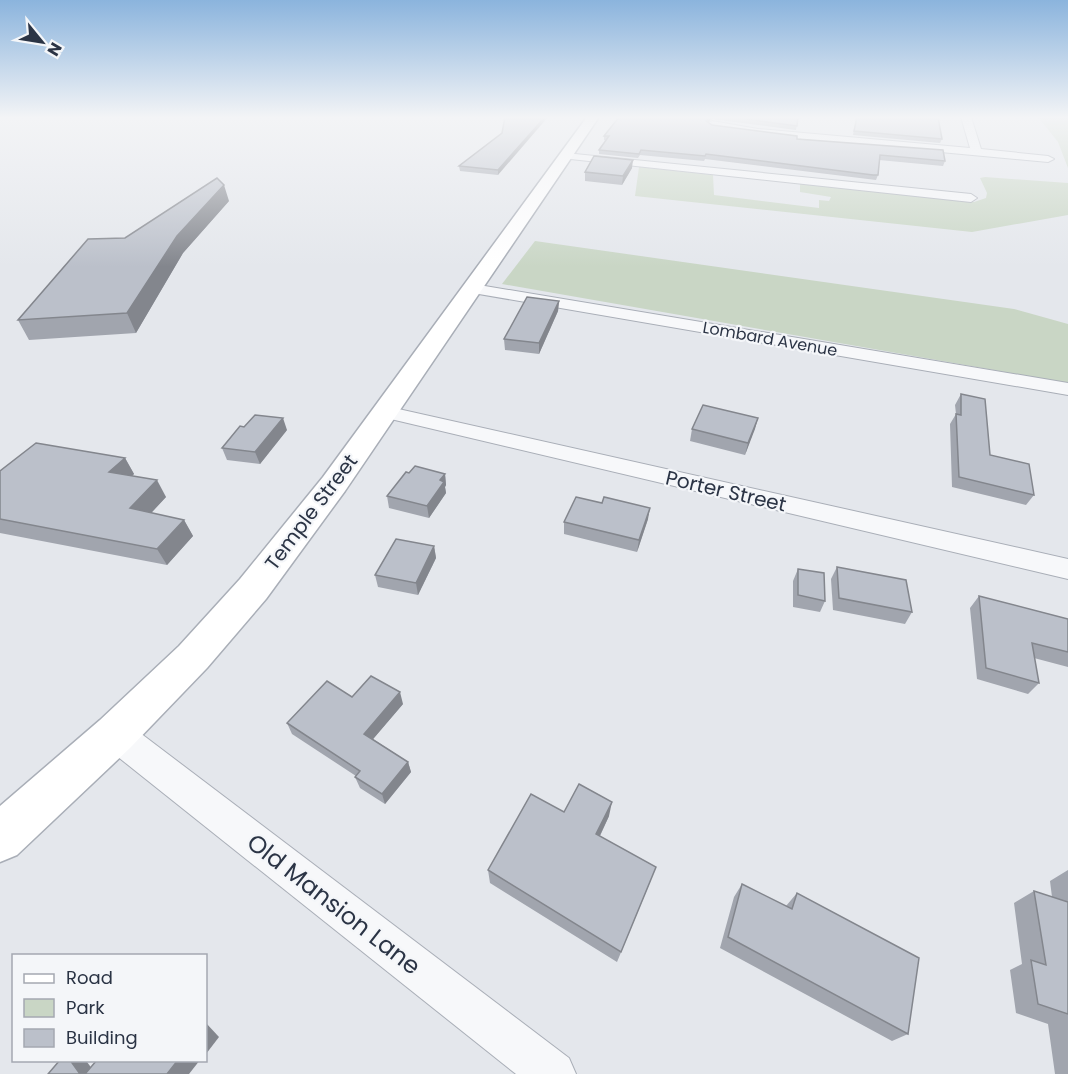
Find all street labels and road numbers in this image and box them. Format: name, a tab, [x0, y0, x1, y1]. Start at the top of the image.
street label: Lombard Avenue	[701, 316, 839, 362]
street label: Temple Street	[258, 448, 364, 576]
street label: Porter Street	[663, 464, 789, 518]
street label: Old Mansion Lane	[240, 826, 428, 982]

